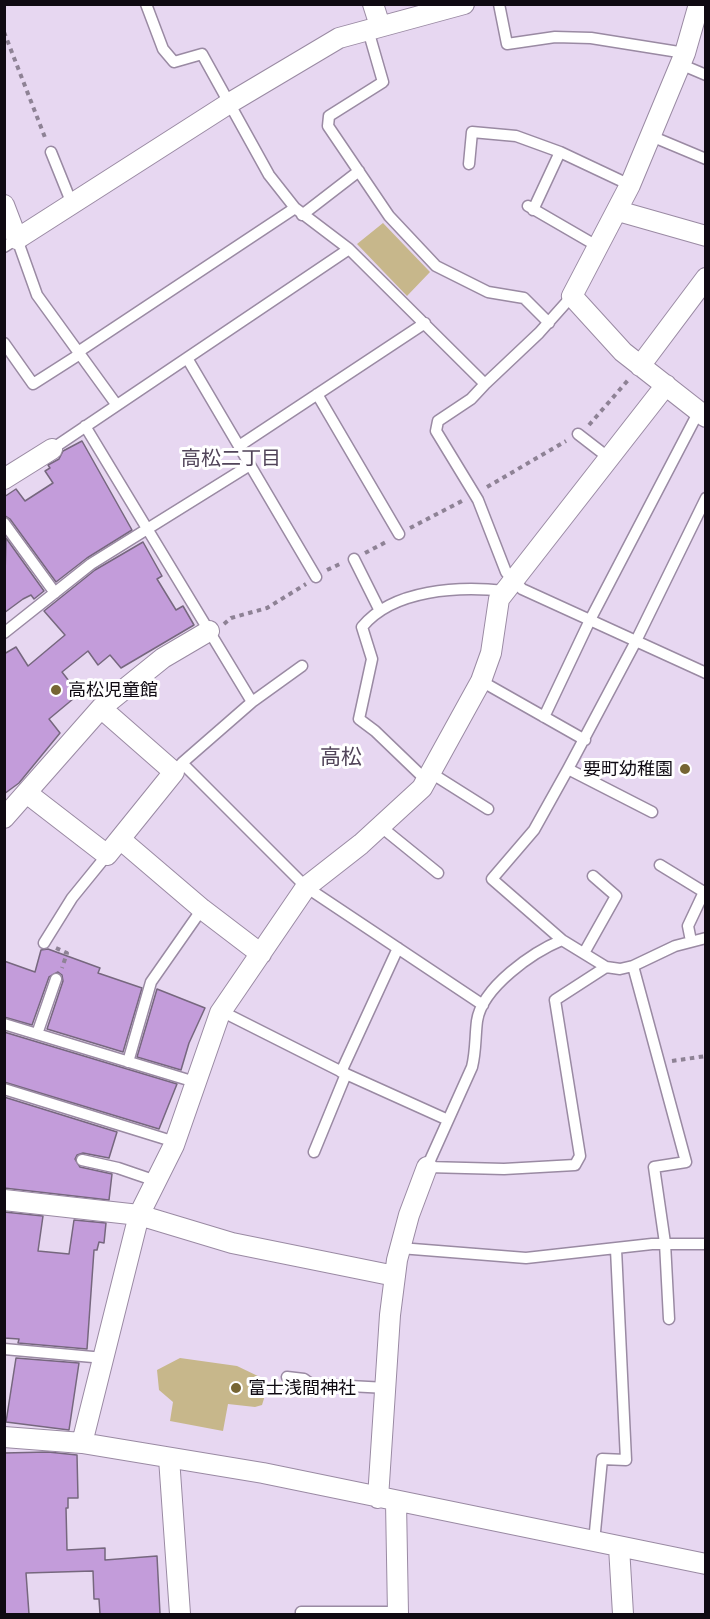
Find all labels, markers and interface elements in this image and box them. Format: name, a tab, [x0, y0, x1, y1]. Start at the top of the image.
district label: 高松二丁目	[181, 446, 281, 470]
place label: 高松児童館	[68, 679, 158, 701]
marker: 高松児童館	[49, 683, 63, 697]
district label: 高松	[320, 744, 362, 770]
place label: 要町幼稚園	[583, 758, 673, 780]
marker: 要町幼稚園	[678, 762, 692, 776]
place label: 富士浅間神社	[248, 1377, 356, 1399]
marker: 富士浅間神社	[229, 1381, 243, 1395]

